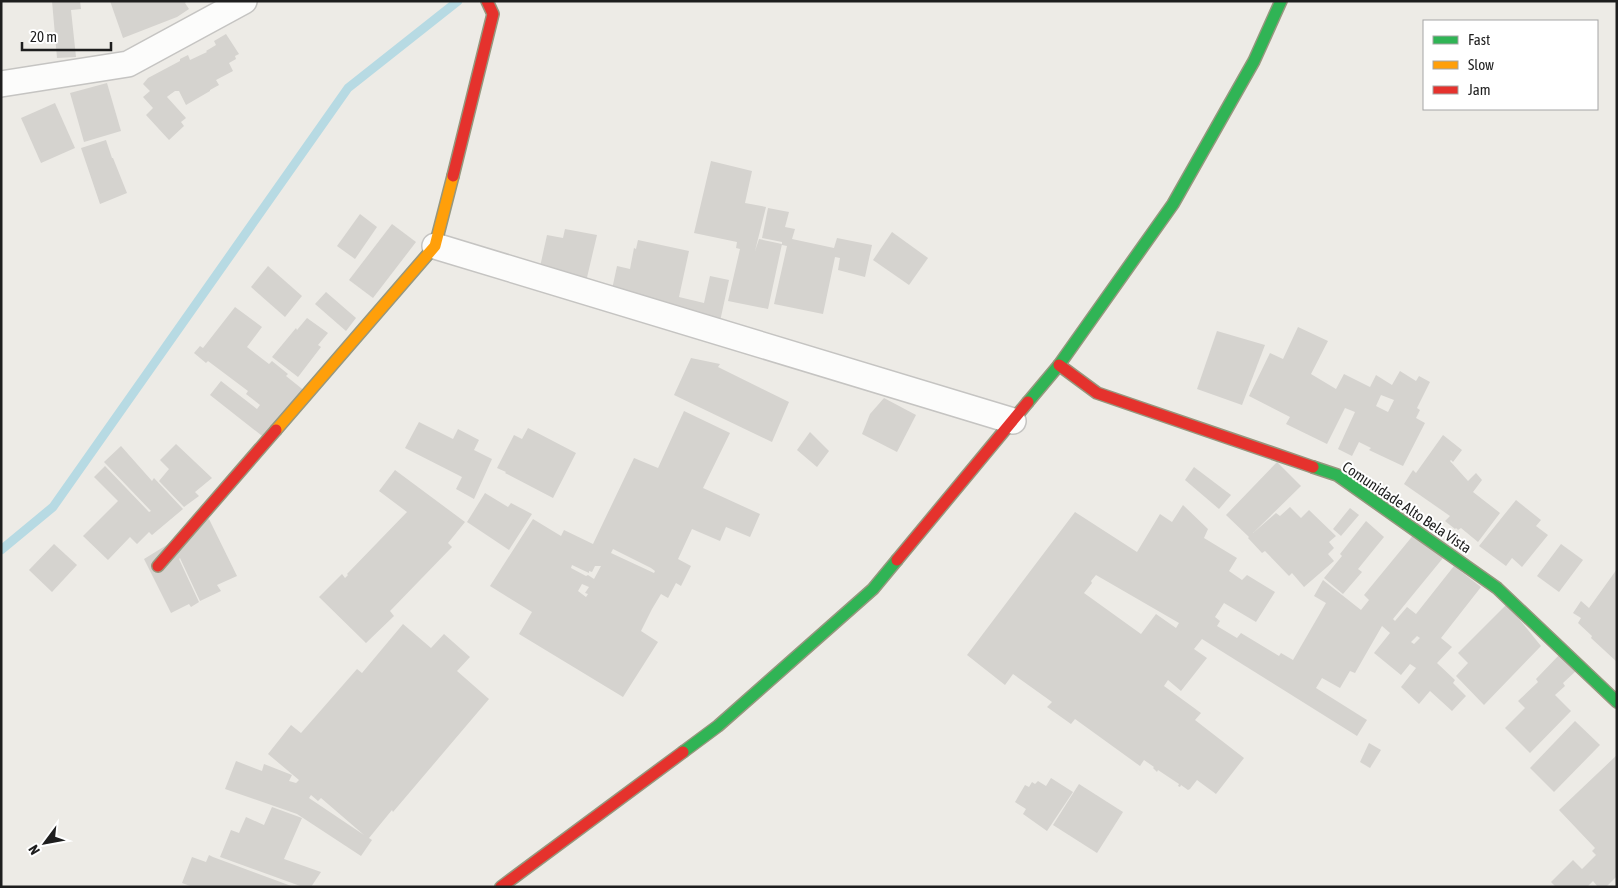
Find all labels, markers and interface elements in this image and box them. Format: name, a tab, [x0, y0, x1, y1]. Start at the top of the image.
scale bar	[22, 20, 111, 52]
legend	[1423, 20, 1598, 110]
text: 20 m	[30, 28, 57, 45]
text: Fast	[1468, 31, 1490, 48]
text: Slow	[1468, 56, 1494, 73]
text: Jam	[1468, 81, 1491, 98]
street label: Comunidade Alto Bela Vista	[1339, 458, 1475, 556]
north arrow	[20, 818, 70, 868]
text: N	[25, 842, 43, 858]

